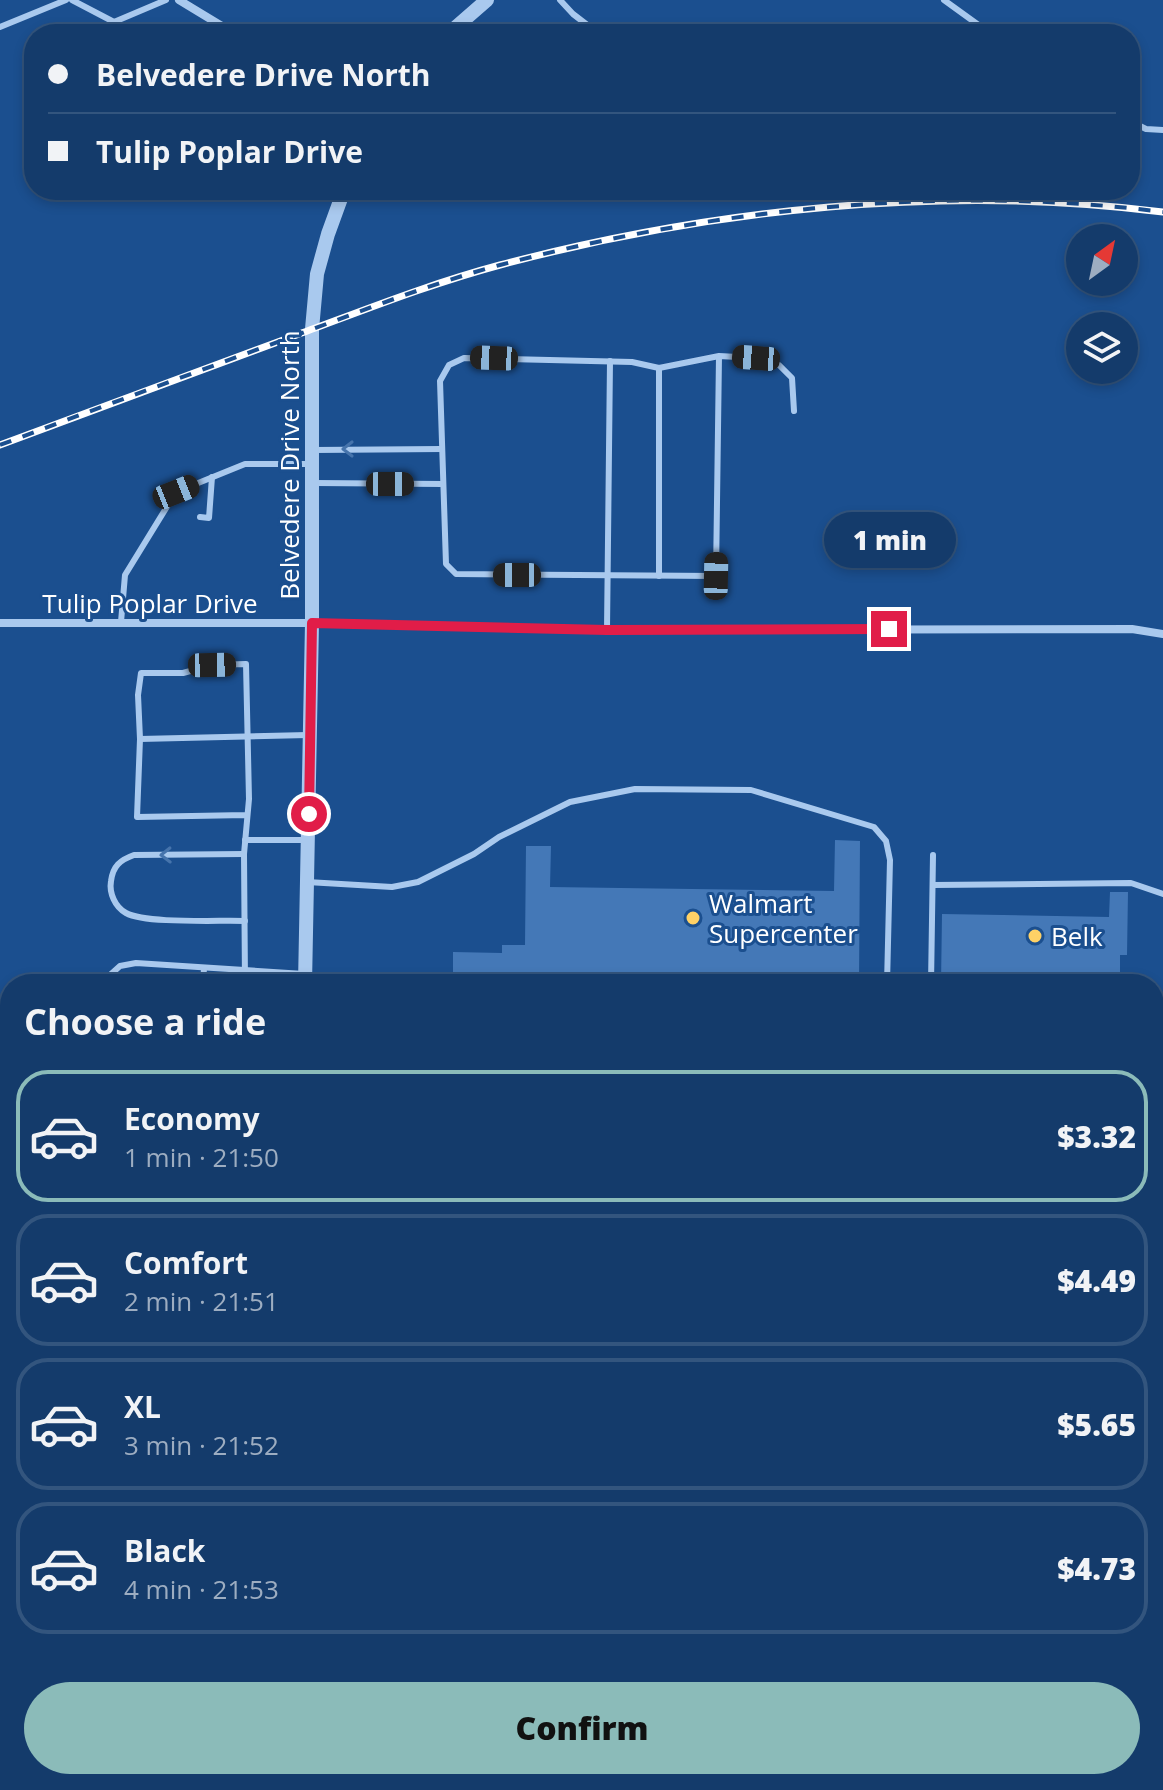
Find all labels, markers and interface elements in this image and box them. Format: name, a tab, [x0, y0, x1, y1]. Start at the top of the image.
text: Belvedere Drive North	[96, 54, 431, 95]
text: Tulip Poplar Drive	[96, 131, 363, 172]
north arrow	[1066, 224, 1138, 296]
map controls	[1066, 224, 1138, 384]
button: layers	[1066, 312, 1138, 384]
street label: Belvedere Drive North	[271, 330, 307, 600]
car	[731, 344, 781, 372]
car	[470, 345, 518, 371]
one-way arrow	[341, 440, 354, 458]
car	[149, 472, 203, 512]
car	[366, 472, 414, 496]
callout: 1 min	[823, 513, 955, 569]
text: 1 min	[853, 522, 927, 558]
car	[704, 552, 728, 600]
car	[493, 563, 541, 587]
street label: Tulip Poplar Drive	[42, 585, 258, 621]
route end	[871, 611, 907, 647]
car	[188, 653, 236, 677]
route start	[291, 796, 327, 832]
one-way arrow	[159, 846, 172, 863]
place label: Walmart Supercenter	[709, 885, 858, 951]
marker: Walmart Supercenter	[684, 909, 702, 927]
place label: Belk	[1051, 918, 1103, 954]
marker: Belk	[1026, 927, 1044, 945]
text: Choose a ride	[24, 997, 266, 1046]
text: Economy	[124, 1098, 260, 1139]
icon: car	[28, 1100, 100, 1172]
text: $3.32	[1057, 1116, 1136, 1157]
text: 1 min · 21:50	[124, 1139, 279, 1175]
text: Comfort	[124, 1242, 248, 1283]
icon: car	[28, 1244, 100, 1316]
text: $4.49	[1057, 1260, 1136, 1301]
text: 2 min · 21:51	[124, 1283, 279, 1319]
text: XL	[124, 1386, 161, 1427]
icon: car	[28, 1388, 100, 1460]
text: $5.65	[1057, 1404, 1136, 1445]
text: 3 min · 21:52	[124, 1427, 279, 1463]
text: Black	[124, 1530, 205, 1571]
icon: car	[28, 1532, 100, 1604]
text: $4.73	[1057, 1548, 1136, 1589]
text: 4 min · 21:53	[124, 1571, 279, 1607]
button: Confirm	[24, 1682, 1140, 1774]

